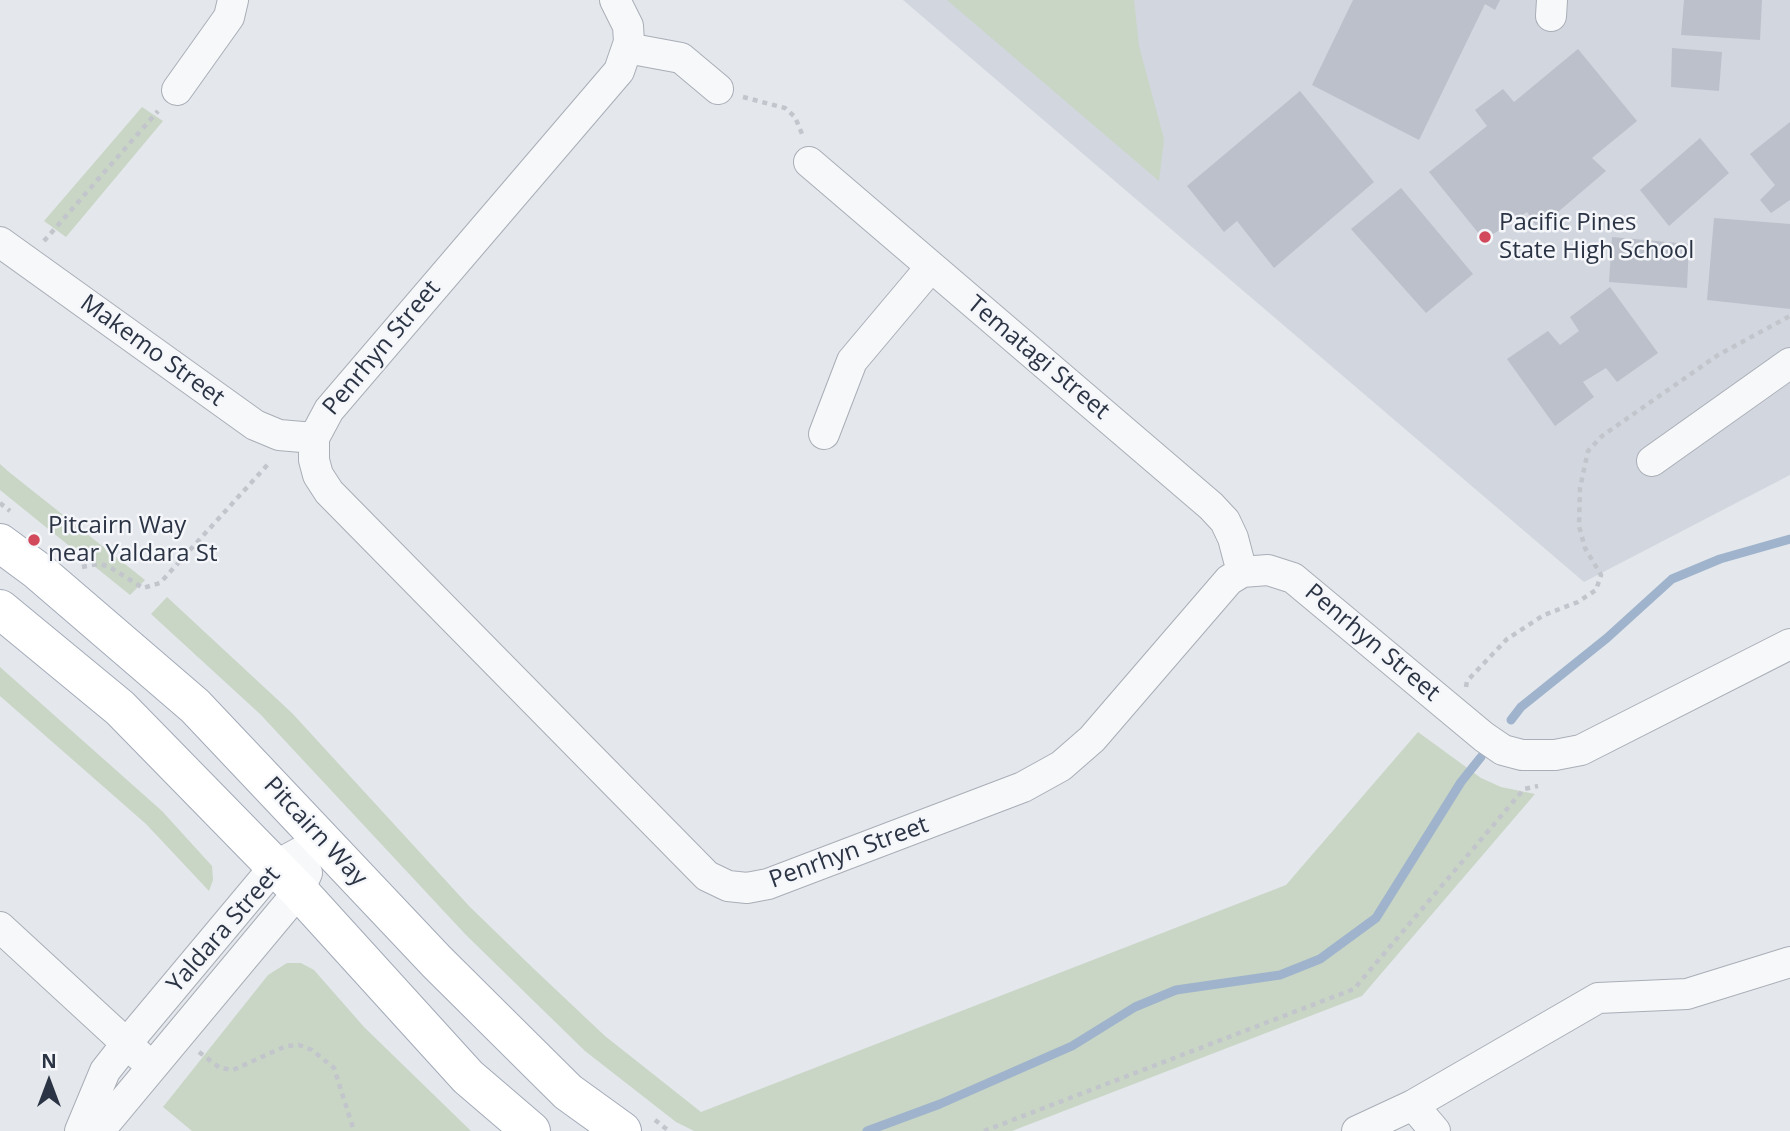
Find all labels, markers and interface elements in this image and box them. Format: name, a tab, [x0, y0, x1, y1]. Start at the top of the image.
place label: Pacific Pines State High School	[1499, 209, 1694, 265]
marker: Pacific Pines State High School	[1477, 229, 1493, 245]
street label: Penrhyn Street	[317, 275, 447, 421]
street label: Makemo Street	[74, 289, 230, 413]
street label: Tematagi Street	[961, 290, 1115, 426]
place label: Pitcairn Way near Yaldara St	[48, 512, 218, 568]
marker: Pitcairn Way near Yaldara St	[26, 532, 42, 548]
street label: Penrhyn Street	[1299, 578, 1445, 708]
street label: Pitcairn Way	[257, 772, 373, 892]
street label: Penrhyn Street	[766, 811, 932, 895]
street label: Yaldara Street	[162, 861, 286, 999]
north arrow	[14, 1047, 84, 1117]
text: N	[41, 1048, 57, 1074]

